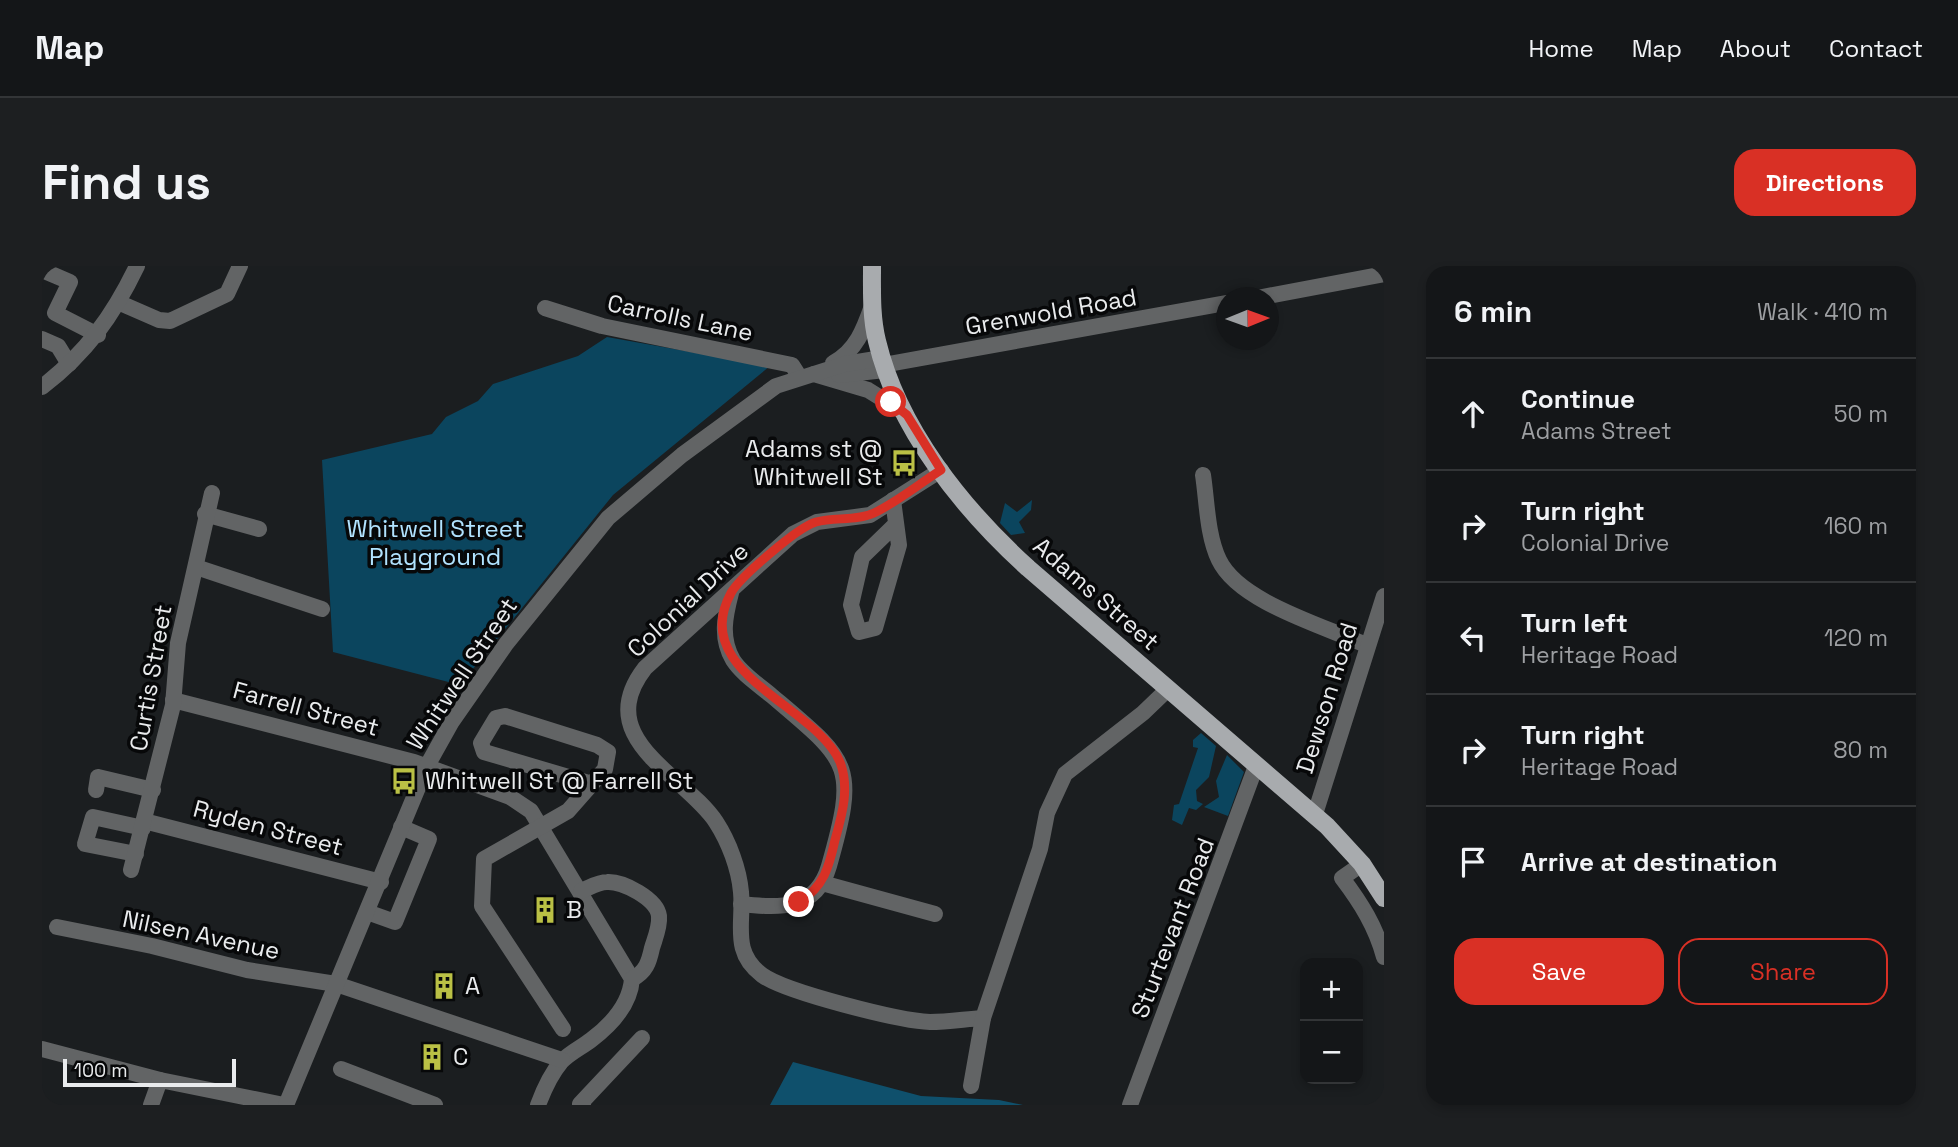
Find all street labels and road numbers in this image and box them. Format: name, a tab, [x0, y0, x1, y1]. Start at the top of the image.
street label: Grenwold Road	[963, 281, 1139, 342]
street label: Carrolls Lane	[604, 287, 756, 348]
street label: Adams Street	[1027, 530, 1166, 657]
street label: Colonial Drive	[620, 535, 755, 664]
street label: Whitwell Street	[399, 592, 524, 756]
street label: Curtis Street	[122, 602, 179, 754]
street label: Dewson Road	[1289, 619, 1364, 777]
street label: Farrell Street	[230, 674, 382, 743]
street label: Ryden Street	[190, 793, 346, 862]
street label: Sturtevant Road	[1124, 833, 1221, 1022]
street label: Nilsen Avenue	[120, 903, 283, 966]

